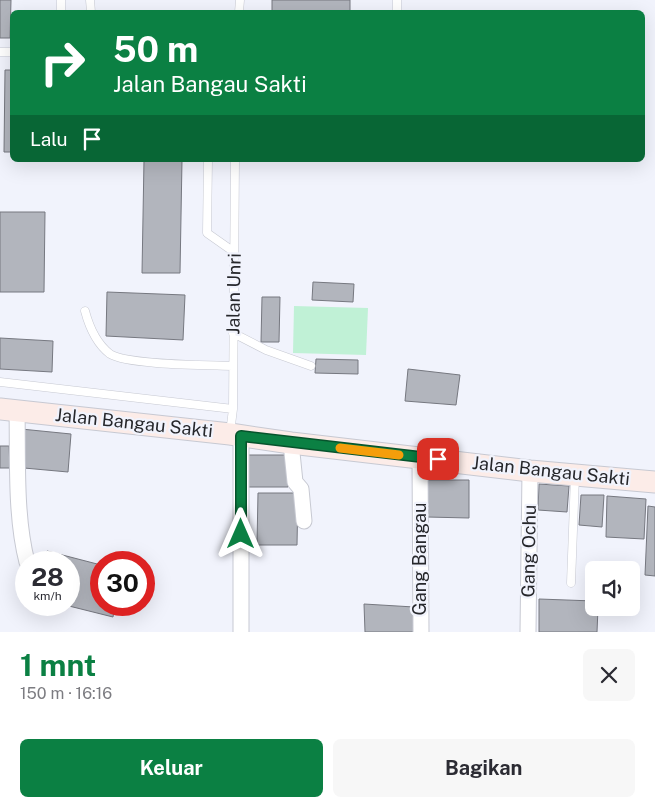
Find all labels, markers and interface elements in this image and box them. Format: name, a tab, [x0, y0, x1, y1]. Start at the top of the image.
text: 50 m	[113, 29, 198, 70]
icon: right	[30, 30, 95, 95]
text: Jalan Bangau Sakti	[113, 71, 307, 97]
icon: arrive	[78, 125, 106, 153]
text: Lalu	[30, 128, 68, 150]
street label: Jalan Unri	[222, 253, 245, 335]
street label: Jalan Bangau Sakti	[54, 404, 214, 441]
pin	[417, 438, 459, 480]
icon: arrive	[424, 445, 452, 473]
street label: Jalan Bangau Sakti	[471, 452, 631, 489]
street label: Gang Bangau	[409, 503, 430, 615]
street label: Gang Ochu	[517, 504, 540, 598]
position arrow	[214, 507, 266, 559]
speed limit sign: 30	[90, 551, 155, 616]
map controls	[585, 561, 640, 616]
button: sound	[585, 561, 640, 616]
text: 28	[31, 562, 64, 592]
text: km/h	[33, 589, 62, 603]
text: 1 mnt	[20, 647, 96, 683]
button: close	[583, 649, 635, 701]
text: 150 m · 16:16	[20, 684, 112, 703]
button: Keluar	[20, 739, 323, 797]
button: Bagikan	[333, 739, 635, 797]

